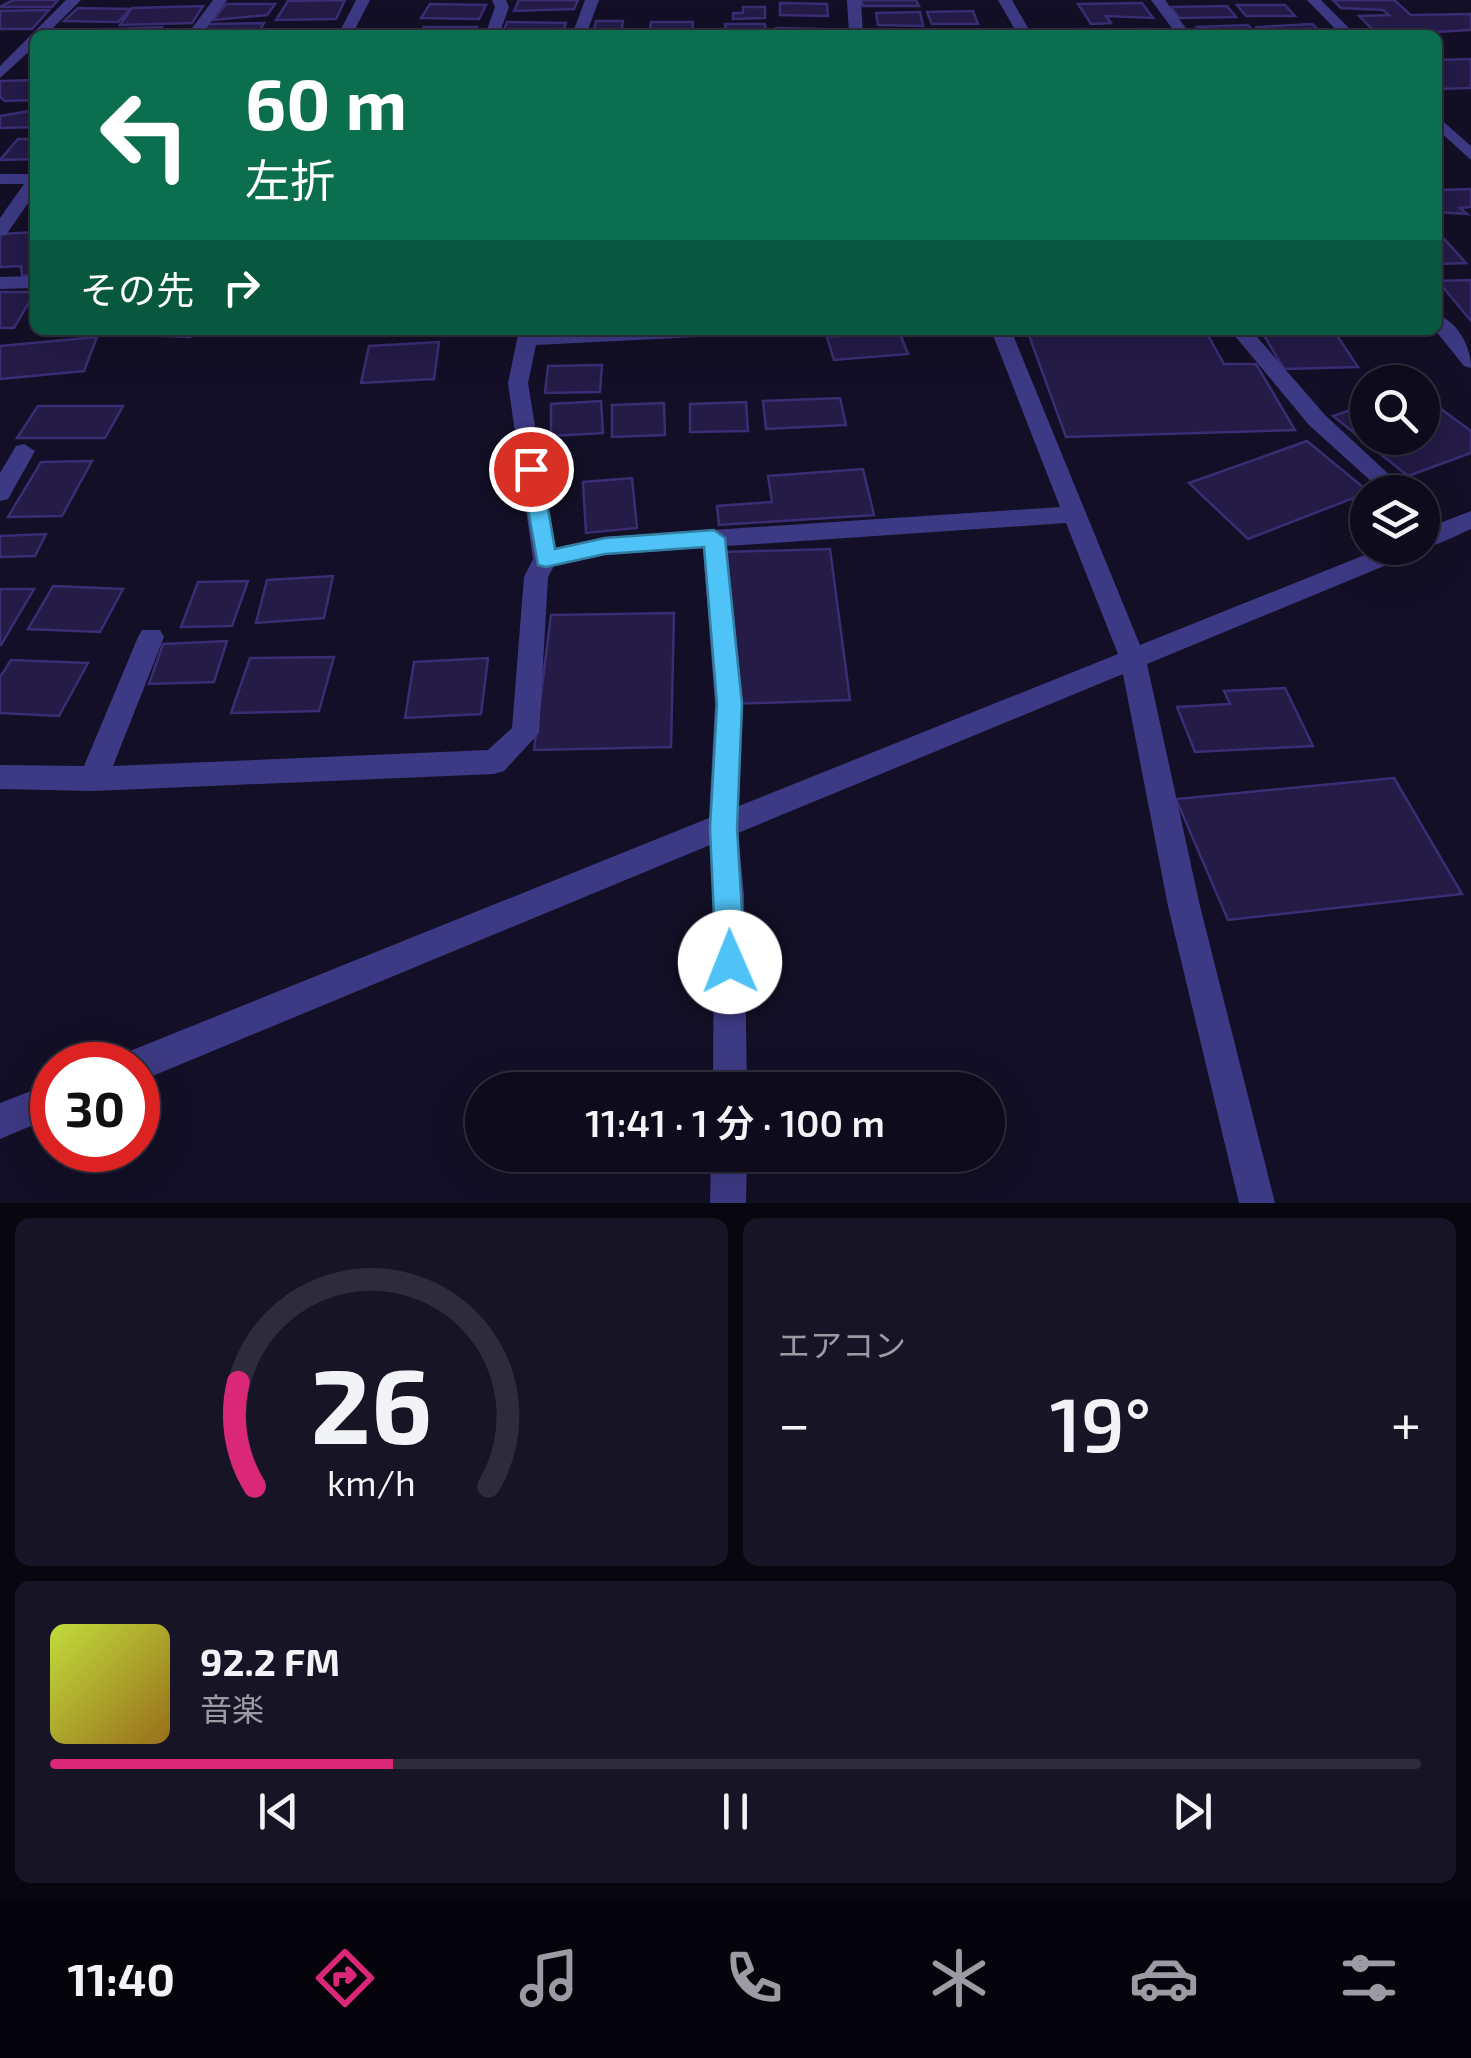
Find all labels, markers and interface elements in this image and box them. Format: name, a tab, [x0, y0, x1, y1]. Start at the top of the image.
text: 60 m	[245, 60, 407, 144]
icon: left	[80, 70, 210, 200]
text: 左折	[245, 152, 335, 206]
icon: right	[214, 260, 269, 315]
text: その先	[80, 266, 194, 312]
map controls	[1350, 365, 1440, 565]
button: search	[1350, 365, 1440, 455]
pin	[489, 427, 574, 512]
icon: arrive	[504, 442, 559, 497]
button: layers	[1350, 475, 1440, 565]
position arrow	[678, 910, 782, 1014]
speed limit sign: 30	[30, 1042, 160, 1172]
text: 11:41 · 1 分 · 100 m	[585, 1099, 885, 1145]
text: エアコン	[778, 1325, 906, 1363]
text: 26	[311, 1340, 432, 1465]
text: 19°	[1050, 1377, 1151, 1467]
text: −	[778, 1389, 810, 1455]
text: +	[1391, 1389, 1421, 1455]
text: km/h	[327, 1460, 416, 1503]
text: 92.2 FM	[200, 1638, 340, 1684]
text: 音楽	[200, 1689, 264, 1727]
icon: previous	[251, 1784, 306, 1839]
icon: pause	[708, 1784, 763, 1839]
icon: next	[1165, 1784, 1220, 1839]
icon: directions	[310, 1943, 380, 2013]
icon: music	[514, 1943, 584, 2013]
icon: phone	[719, 1943, 789, 2013]
icon: climate	[924, 1943, 994, 2013]
icon: car	[1129, 1943, 1199, 2013]
icon: filters	[1334, 1943, 1404, 2013]
text: 11:40	[67, 1951, 175, 2005]

